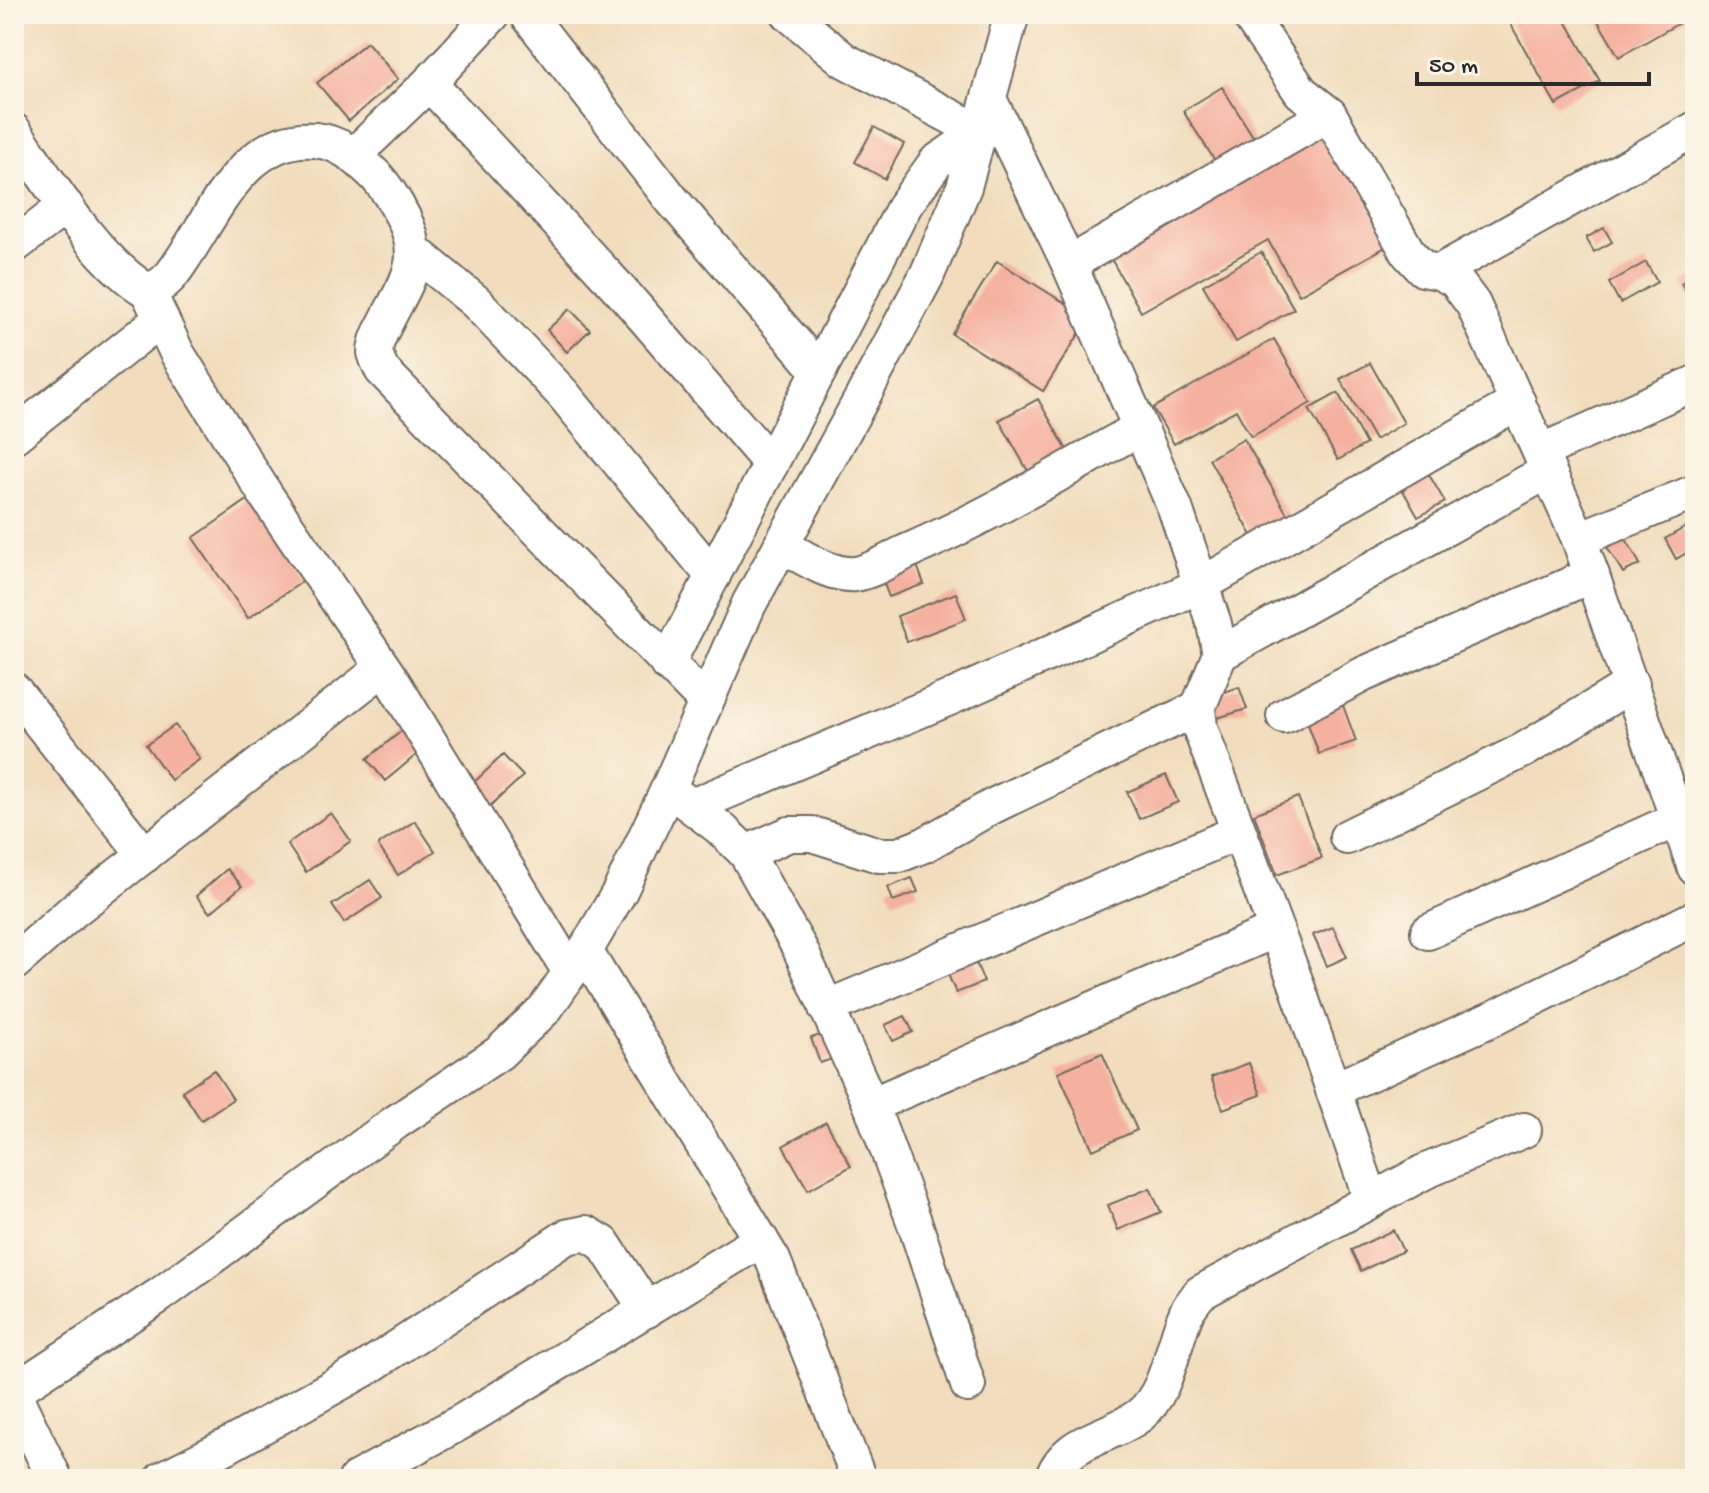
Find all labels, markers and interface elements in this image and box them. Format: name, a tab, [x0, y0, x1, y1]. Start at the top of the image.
scale bar	[1417, 36, 1649, 86]
text: 50 m	[1429, 53, 1478, 82]

